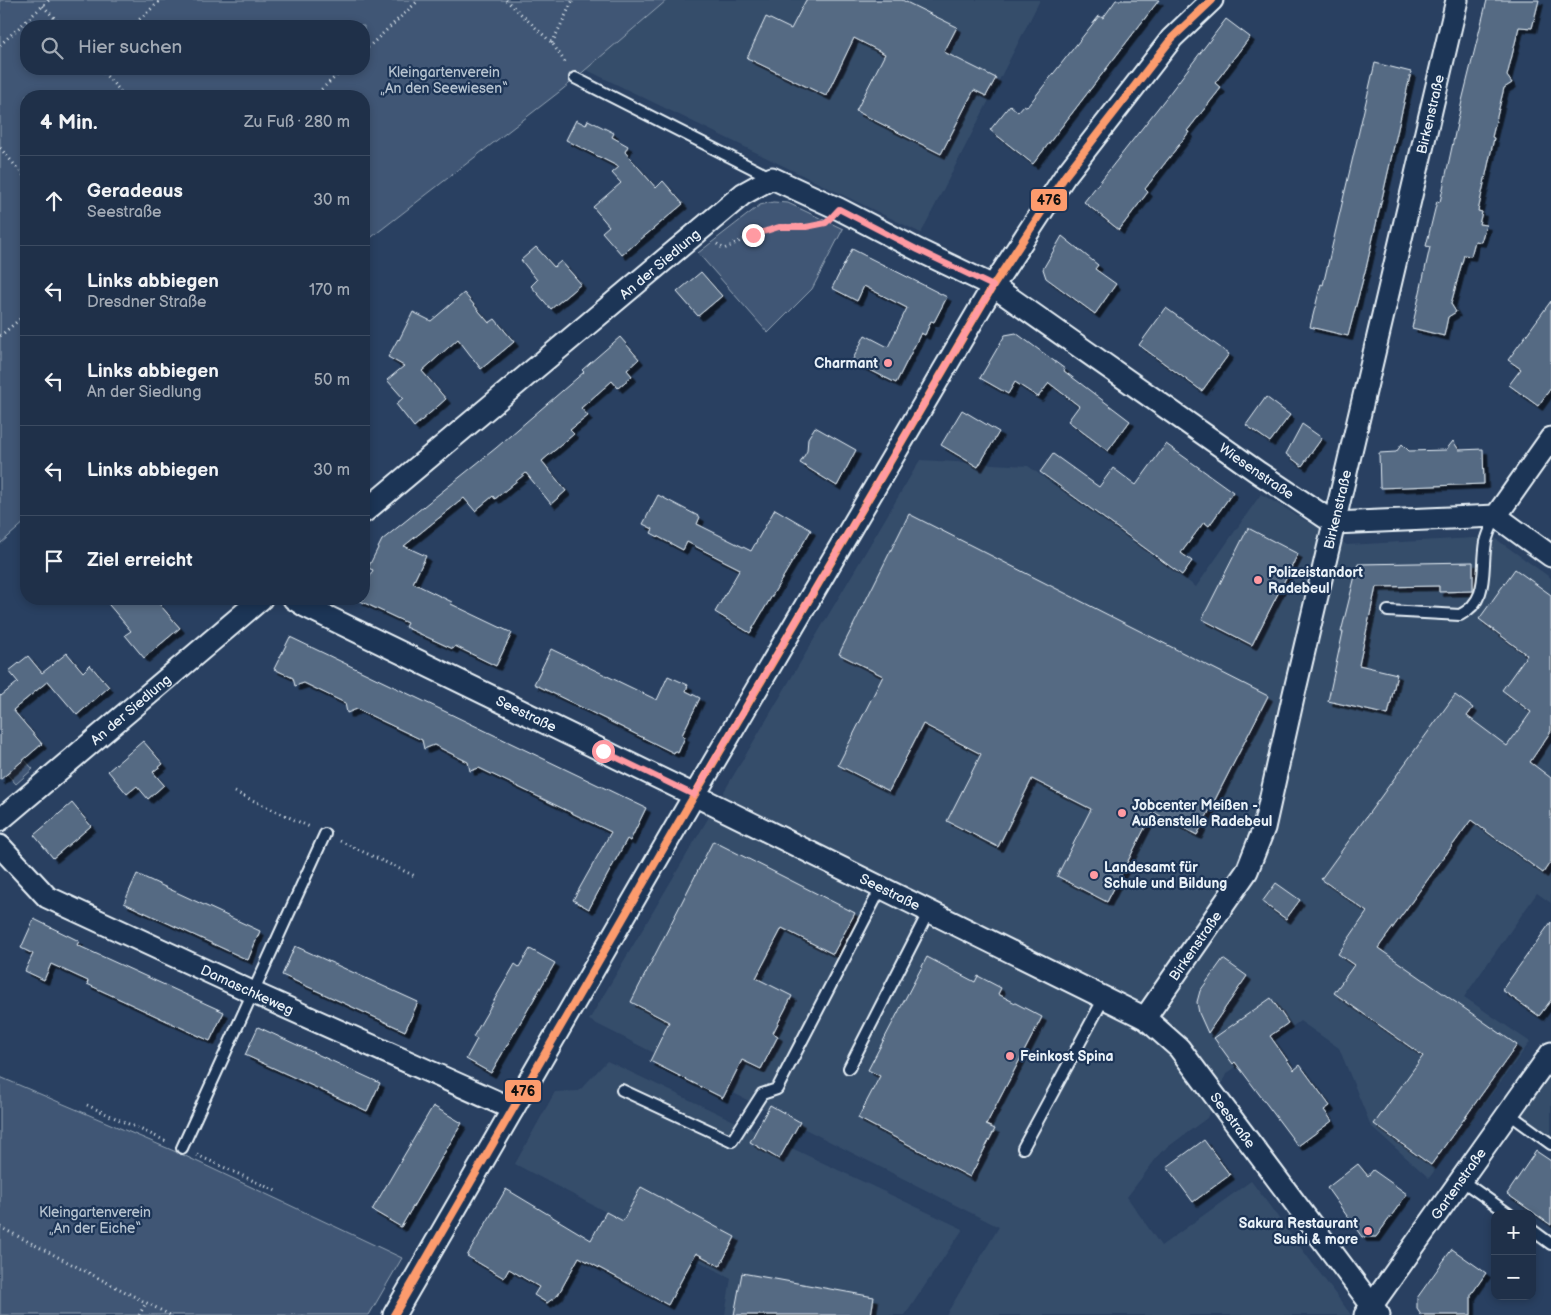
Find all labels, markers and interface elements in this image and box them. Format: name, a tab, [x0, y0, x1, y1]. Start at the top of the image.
search box	[20, 20, 370, 75]
icon: search	[38, 34, 66, 62]
text: Hier suchen	[78, 36, 182, 59]
park label: Kleingartenverein „An den Seewiesen“	[380, 64, 508, 97]
street label: Birkenstraße	[1413, 73, 1448, 156]
text: 4 Min.	[40, 110, 98, 135]
text: Zu Fuß · 280 m	[244, 113, 350, 132]
text: Geradeaus	[87, 180, 183, 203]
icon: ahead	[40, 187, 68, 215]
line badge: 476	[1030, 188, 1068, 212]
text: 30 m	[313, 191, 350, 210]
text: 476	[1037, 192, 1061, 209]
text: Seestraße	[87, 203, 161, 222]
route end	[742, 224, 765, 247]
street label: An der Siedlung	[616, 226, 704, 303]
text: Links abbiegen	[87, 270, 219, 293]
icon: left	[40, 277, 68, 305]
text: 170 m	[309, 281, 350, 300]
text: Dresdner Straße	[87, 293, 207, 312]
place label: Charmant	[814, 355, 878, 372]
marker: Charmant	[882, 357, 894, 369]
text: Links abbiegen	[87, 360, 219, 383]
icon: left	[40, 367, 68, 395]
text: 50 m	[314, 371, 350, 390]
text: An der Siedlung	[87, 383, 201, 402]
street label: Wiesenstraße	[1216, 440, 1297, 503]
icon: left	[40, 457, 68, 485]
text: Links abbiegen	[87, 459, 219, 482]
text: 30 m	[313, 461, 350, 480]
street label: Birkenstraße	[1320, 468, 1355, 551]
icon: arrive	[40, 547, 68, 575]
text: Ziel erreicht	[87, 549, 193, 572]
place label: Polizeistandort Radebeul	[1268, 564, 1363, 597]
marker: Polizeistandort Radebeul	[1252, 574, 1264, 586]
street label: An der Siedlung	[87, 671, 175, 749]
street label: Seestraße	[493, 692, 559, 736]
route start	[592, 740, 615, 763]
place label: Jobcenter Meißen - Außenstelle Radebeul	[1131, 797, 1272, 830]
marker: Jobcenter Meißen - Außenstelle Radebeul	[1116, 807, 1128, 819]
place label: Landesamt für Schule und Bildung	[1104, 859, 1227, 892]
marker: Landesamt für Schule und Bildung	[1088, 869, 1100, 881]
street label: Seestraße	[857, 870, 923, 914]
street label: Birkenstraße	[1166, 908, 1226, 984]
street label: Damaschkeweg	[198, 961, 296, 1019]
place label: Feinkost Spina	[1020, 1048, 1114, 1065]
marker: Feinkost Spina	[1004, 1050, 1016, 1062]
line badge: 476	[504, 1079, 542, 1103]
text: 476	[511, 1083, 535, 1100]
street label: Seestraße	[1206, 1089, 1259, 1152]
street label: Gartenstraße	[1427, 1145, 1490, 1223]
park label: Kleingartenverein „An der Eiche“	[39, 1204, 151, 1237]
map controls	[1491, 1210, 1536, 1300]
button: +	[1491, 1210, 1536, 1255]
place label: Sakura Restaurant Sushi & more	[1239, 1215, 1358, 1248]
marker: Sakura Restaurant Sushi & more	[1362, 1225, 1374, 1237]
button: −	[1491, 1255, 1536, 1300]

